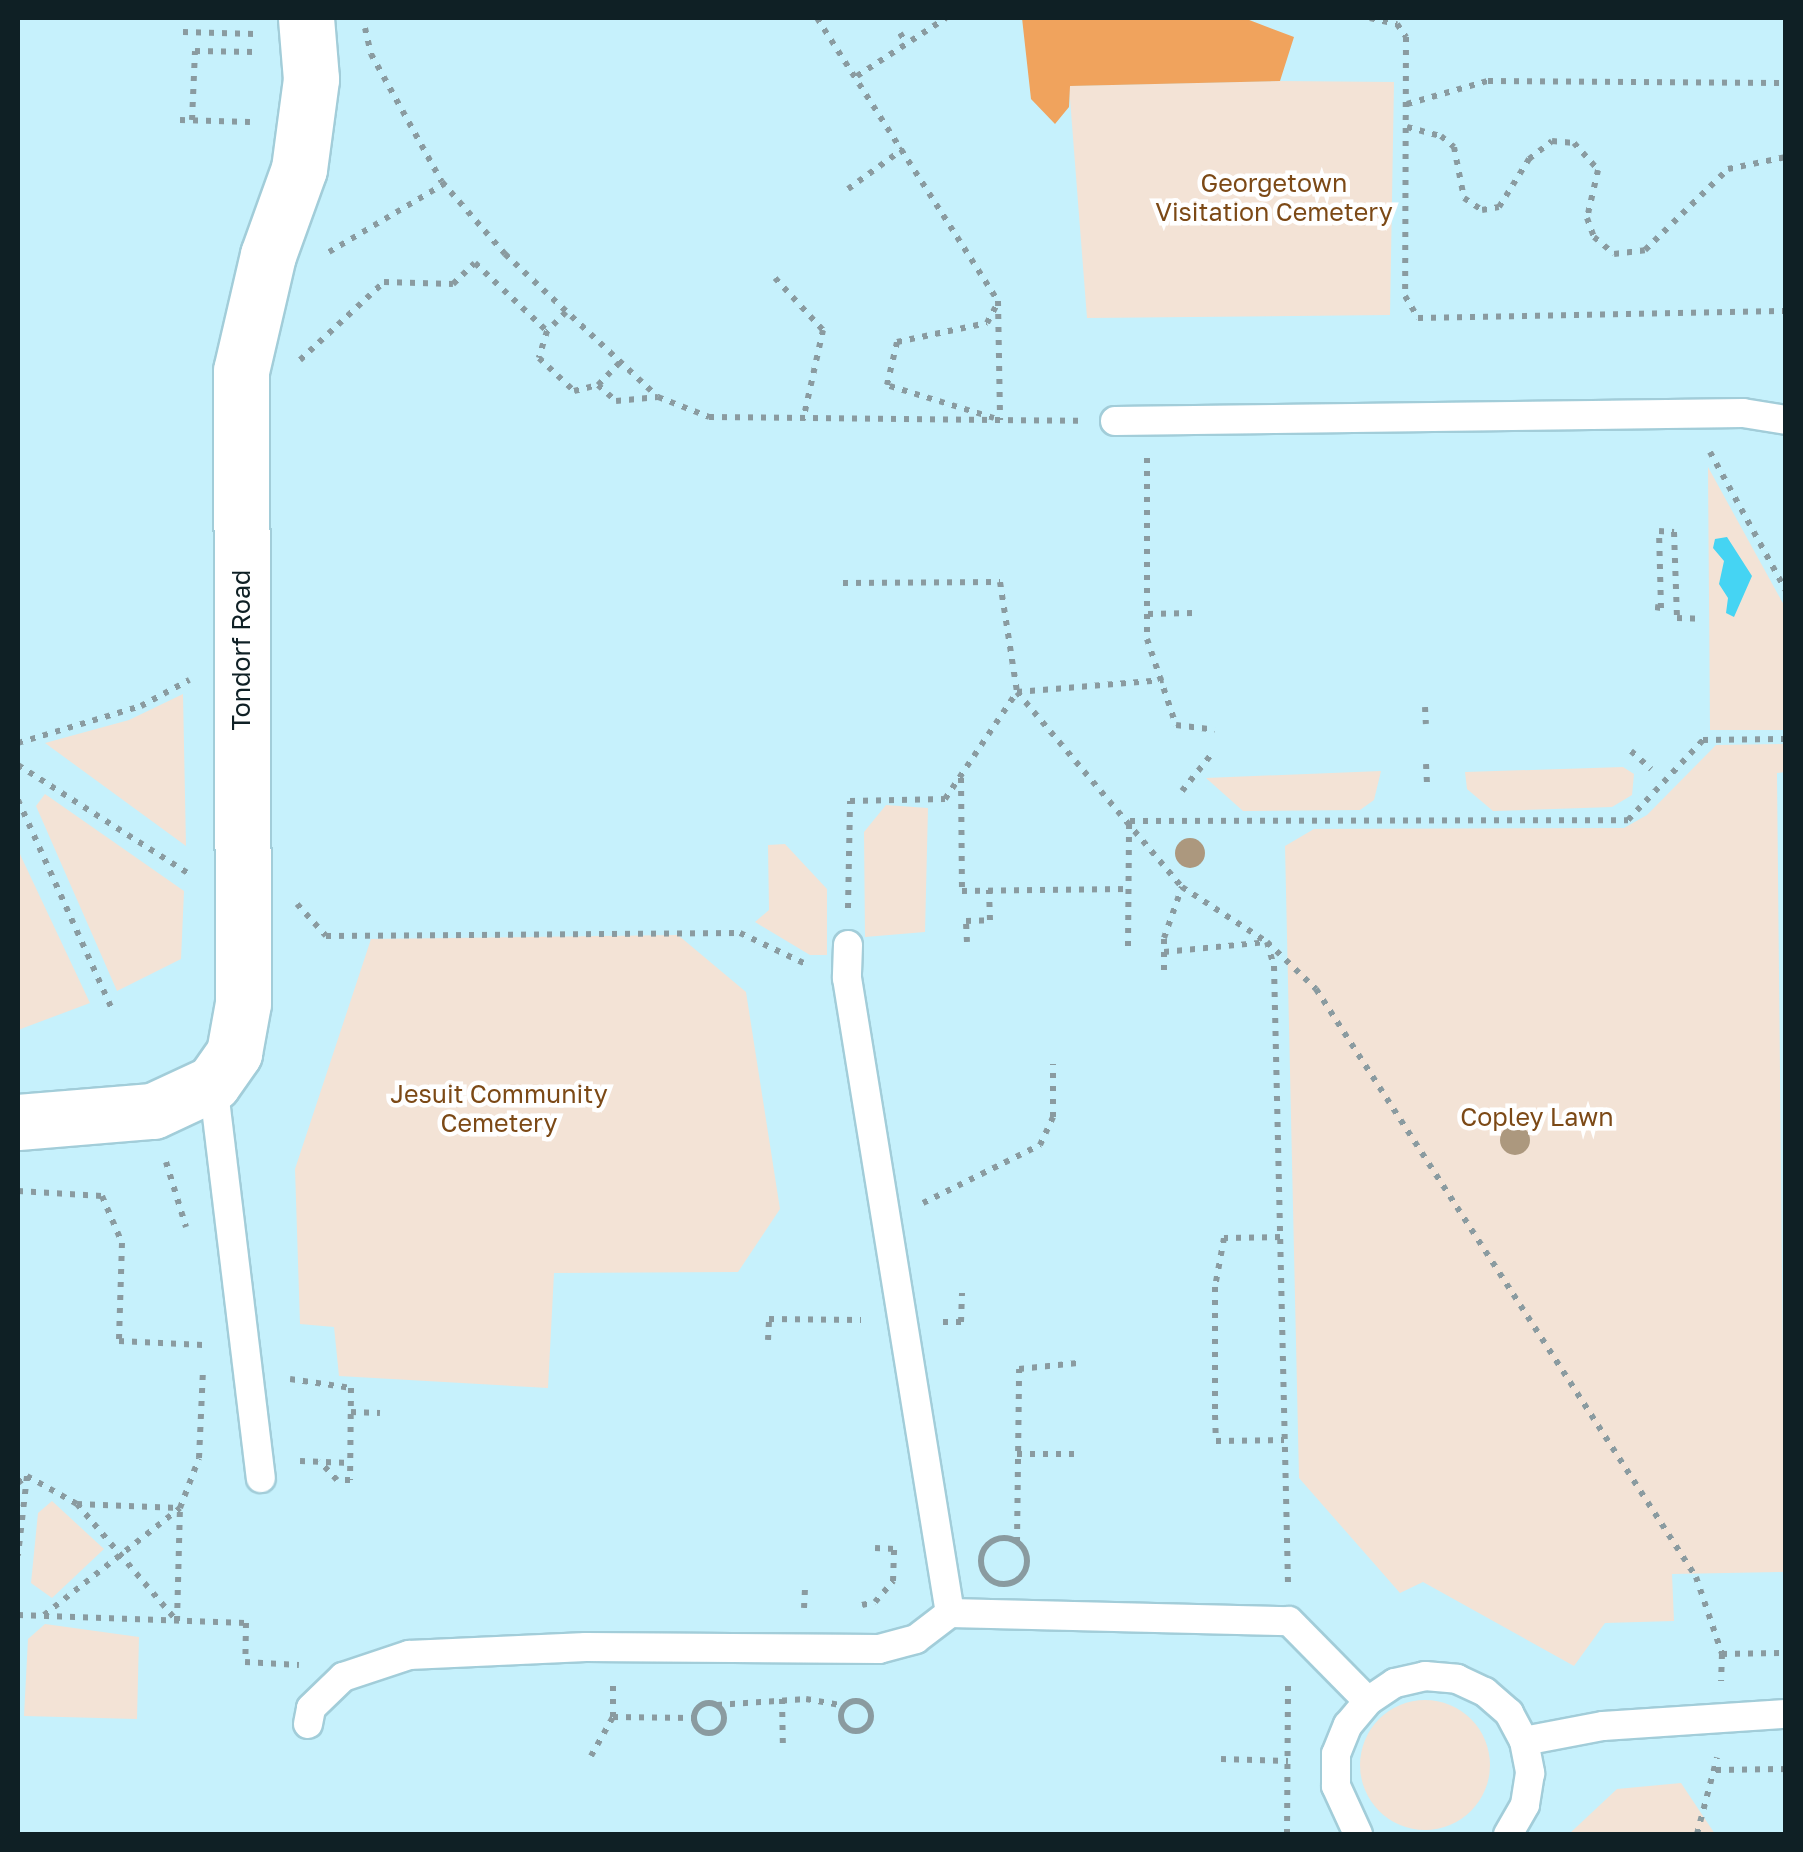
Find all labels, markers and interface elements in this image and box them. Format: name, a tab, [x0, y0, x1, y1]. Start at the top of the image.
park label: Georgetown Visitation Cemetery	[1155, 169, 1393, 228]
street label: Tondorf Road	[226, 570, 256, 730]
park label: Jesuit Community Cemetery	[390, 1080, 608, 1139]
park label: Copley Lawn	[1460, 1102, 1614, 1132]

